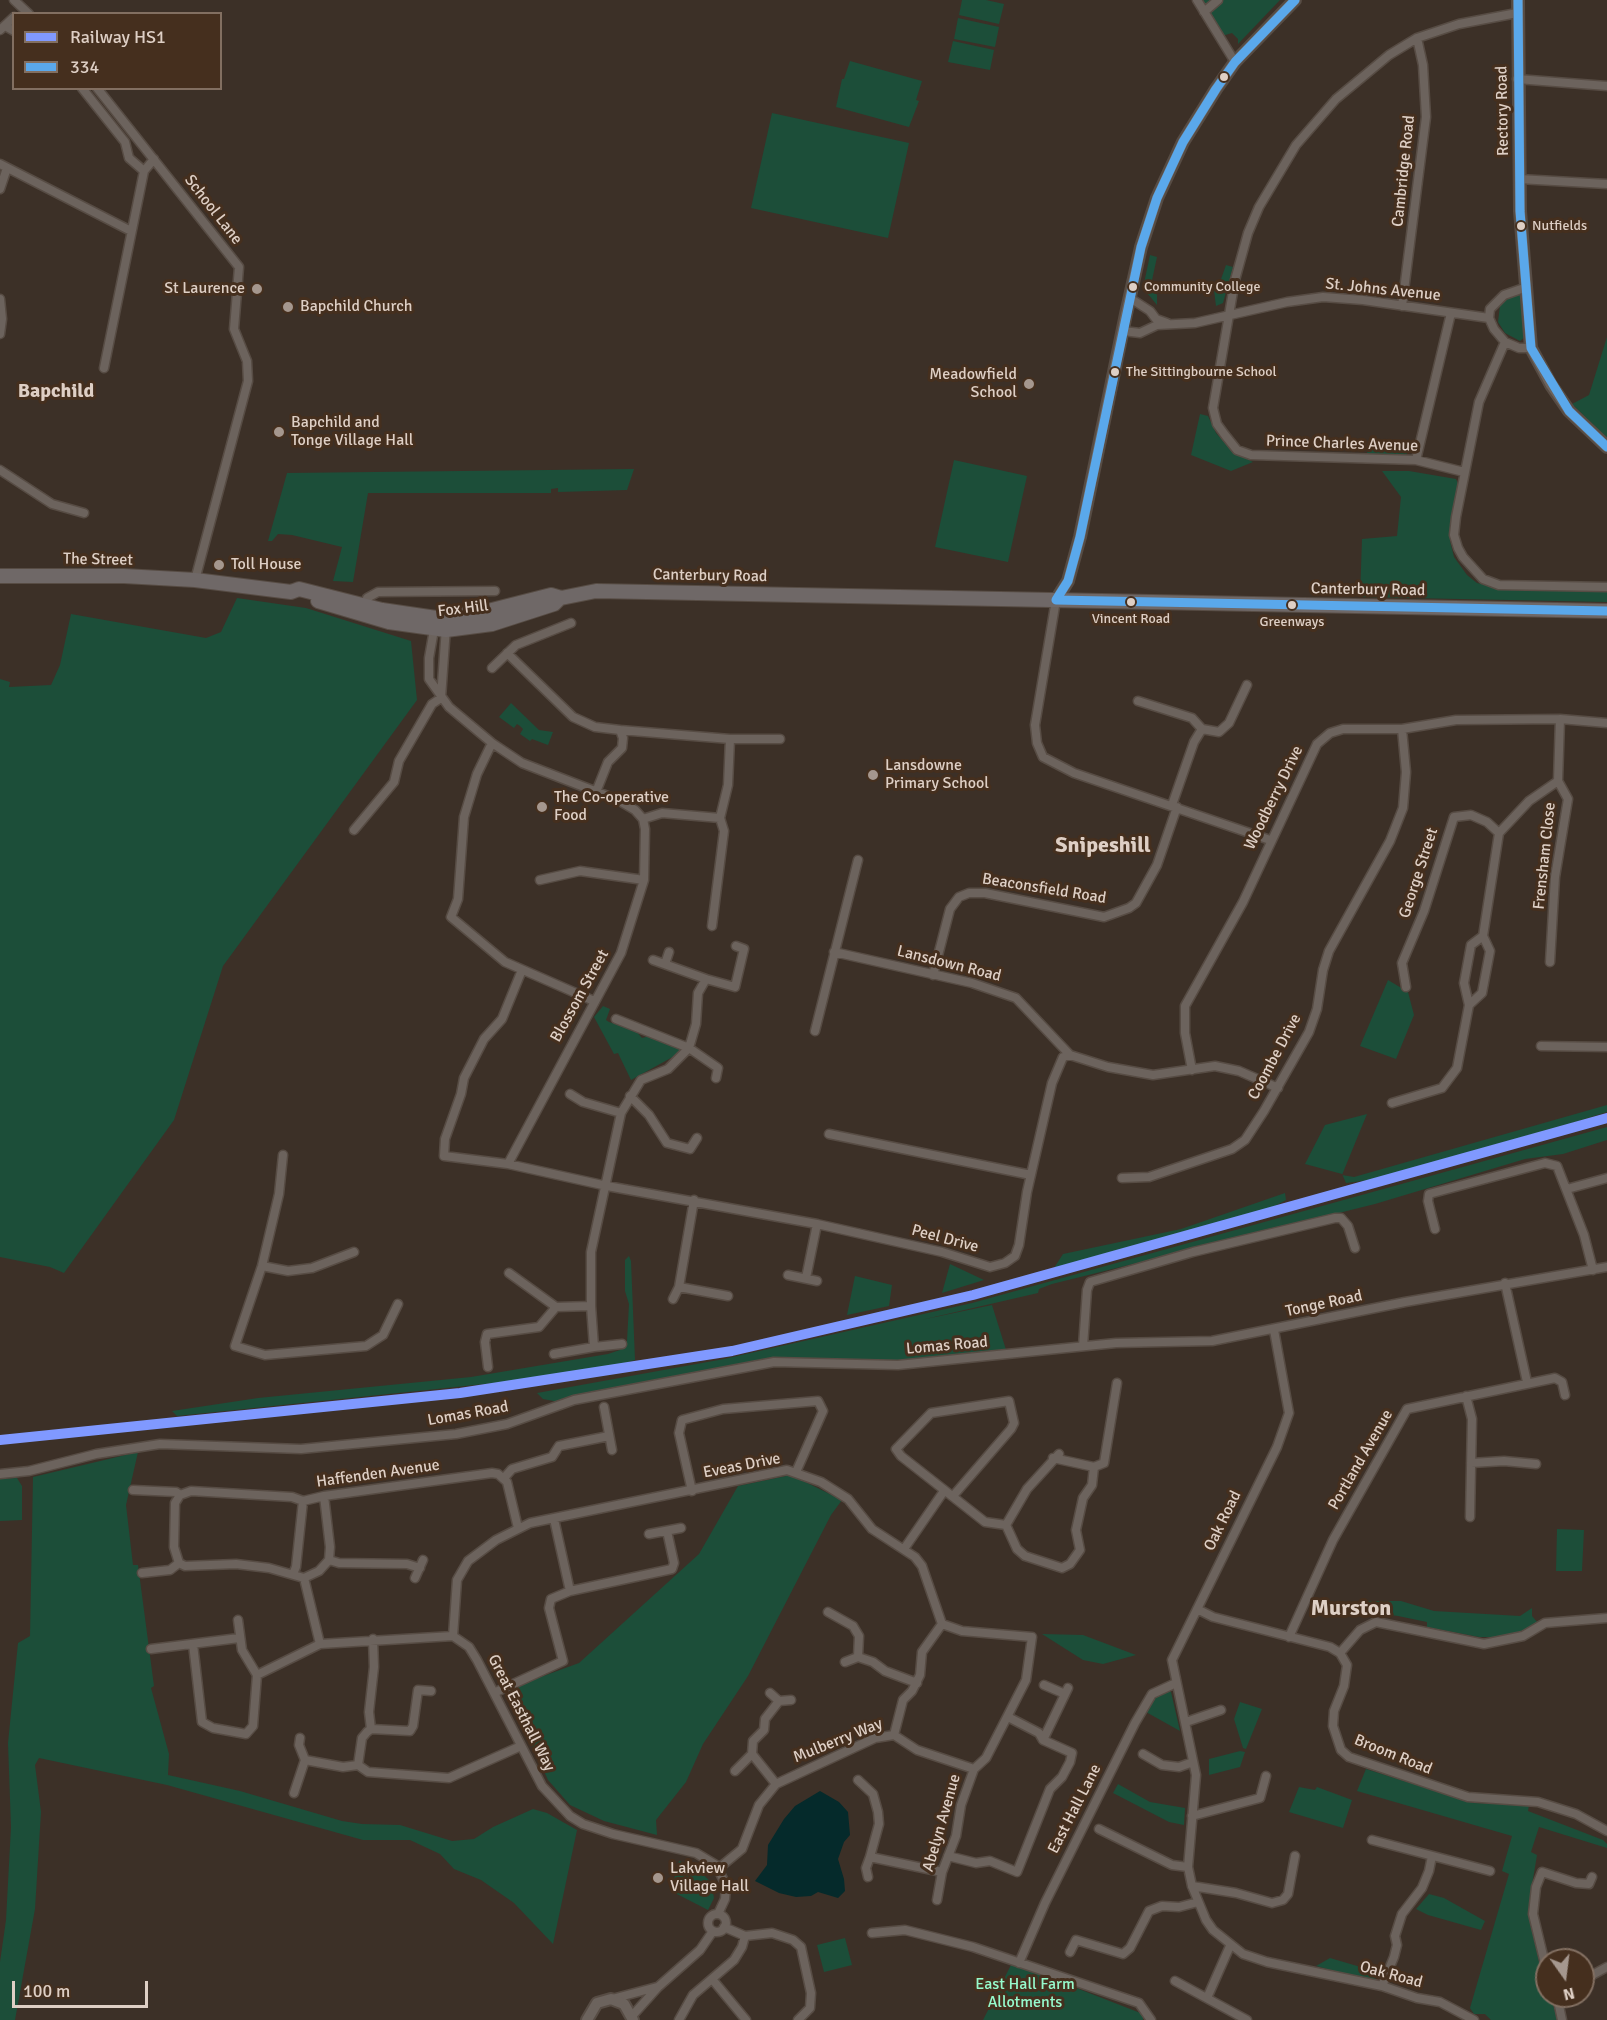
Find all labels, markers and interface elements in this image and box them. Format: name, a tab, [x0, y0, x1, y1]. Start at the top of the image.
legend	[12, 12, 222, 90]
text: Railway HS1	[70, 26, 166, 48]
text: 334	[70, 56, 99, 78]
street label: Rectory Road	[1493, 66, 1513, 156]
unlabelled marker	[1218, 71, 1230, 83]
street label: Cambridge Road	[1389, 114, 1419, 228]
street label: School Lane	[180, 171, 246, 249]
place label: Nutfields	[1532, 218, 1587, 234]
marker: Nutfields	[1515, 220, 1527, 232]
street label: St. Johns Avenue	[1324, 274, 1442, 306]
place label: St Laurence	[164, 279, 245, 299]
place label: Community College	[1144, 279, 1261, 295]
marker: Community College	[1127, 281, 1139, 293]
marker: St Laurence	[250, 282, 264, 296]
place label: Bapchild Church	[300, 297, 412, 317]
marker: Bapchild Church	[281, 300, 295, 314]
place label: The Sittingbourne School	[1126, 364, 1277, 380]
place label: Meadowfield School	[929, 365, 1017, 403]
marker: The Sittingbourne School	[1109, 366, 1121, 378]
marker: Meadowfield School	[1022, 377, 1036, 391]
district label: Bapchild	[18, 380, 94, 404]
place label: Bapchild and Tonge Village Hall	[291, 413, 413, 451]
marker: Bapchild and Tonge Village Hall	[272, 425, 286, 439]
street label: Prince Charles Avenue	[1265, 432, 1419, 456]
street label: The Street	[63, 550, 133, 570]
place label: Toll House	[231, 555, 301, 575]
marker: Toll House	[212, 558, 226, 572]
street label: Canterbury Road	[653, 565, 767, 587]
street label: Canterbury Road	[1311, 579, 1425, 601]
street label: Fox Hill	[436, 596, 490, 622]
marker: Vincent Road	[1125, 596, 1137, 608]
marker: Greenways	[1286, 599, 1298, 611]
place label: Vincent Road	[1092, 611, 1170, 627]
place label: Greenways	[1260, 614, 1324, 630]
street label: Woodberry Drive	[1240, 743, 1308, 853]
place label: Lansdowne Primary School	[885, 756, 989, 794]
marker: Lansdowne Primary School	[866, 768, 880, 782]
place label: The Co-operative Food	[554, 788, 669, 826]
marker: The Co-operative Food	[535, 800, 549, 814]
street label: Frensham Close	[1530, 801, 1560, 911]
street label: George Street	[1395, 825, 1443, 921]
district label: Snipeshill	[1055, 833, 1151, 859]
street label: Beaconsfield Road	[981, 870, 1107, 908]
street label: Lansdown Road	[895, 942, 1003, 986]
street label: Blossom Street	[547, 946, 613, 1046]
street label: Coombe Drive	[1244, 1011, 1306, 1103]
street label: Peel Drive	[909, 1221, 981, 1257]
street label: Tonge Road	[1284, 1287, 1364, 1321]
street label: Lomas Road	[905, 1333, 989, 1359]
street label: Lomas Road	[426, 1397, 510, 1431]
street label: Portland Avenue	[1325, 1407, 1397, 1513]
street label: Eveas Drive	[702, 1449, 782, 1483]
street label: Haffenden Avenue	[315, 1456, 441, 1492]
street label: Oak Road	[1200, 1488, 1246, 1554]
district label: Murston	[1311, 1596, 1391, 1622]
street label: Great Easthall Way	[483, 1651, 559, 1775]
street label: Mulberry Way	[791, 1714, 885, 1768]
street label: Broom Road	[1351, 1731, 1435, 1779]
street label: East Hall Lane	[1044, 1761, 1106, 1857]
street label: Abelyn Avenue	[919, 1772, 965, 1874]
place label: Lakview Village Hall	[670, 1859, 749, 1897]
marker: Lakview Village Hall	[651, 1871, 665, 1885]
north arrow	[1535, 1948, 1595, 2008]
street label: Oak Road	[1358, 1957, 1424, 1993]
scale bar	[15, 1969, 152, 2007]
park label: East Hall Farm Allotments	[975, 1975, 1075, 2013]
text: 100 m	[23, 1980, 70, 2002]
text: N	[1561, 1982, 1577, 2005]

